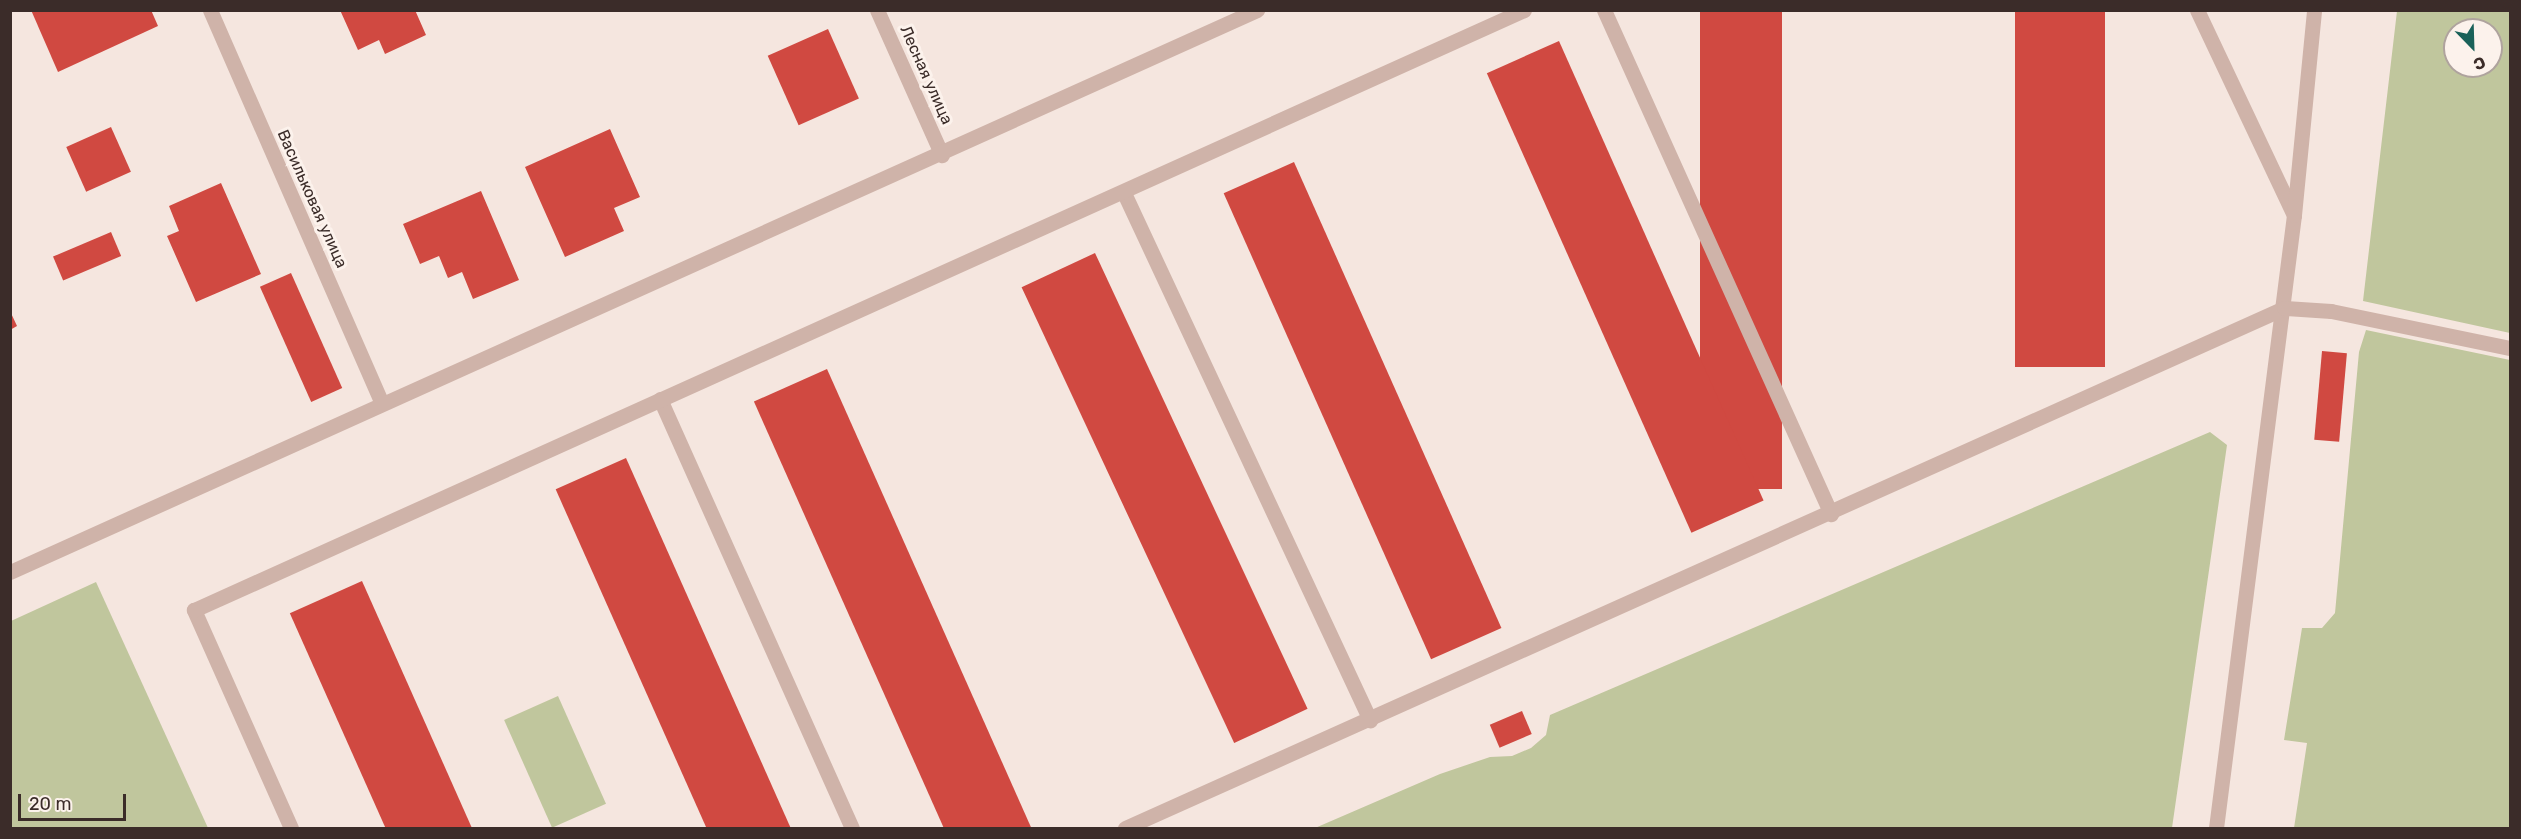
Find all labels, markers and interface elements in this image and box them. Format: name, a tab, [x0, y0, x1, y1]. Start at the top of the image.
north arrow	[2443, 18, 2503, 78]
street label: Лесная улица	[896, 23, 956, 127]
text: С	[2471, 52, 2488, 74]
street label: Васильковая улица	[273, 127, 351, 271]
scale bar	[21, 782, 129, 820]
text: 20 m	[29, 793, 71, 815]

